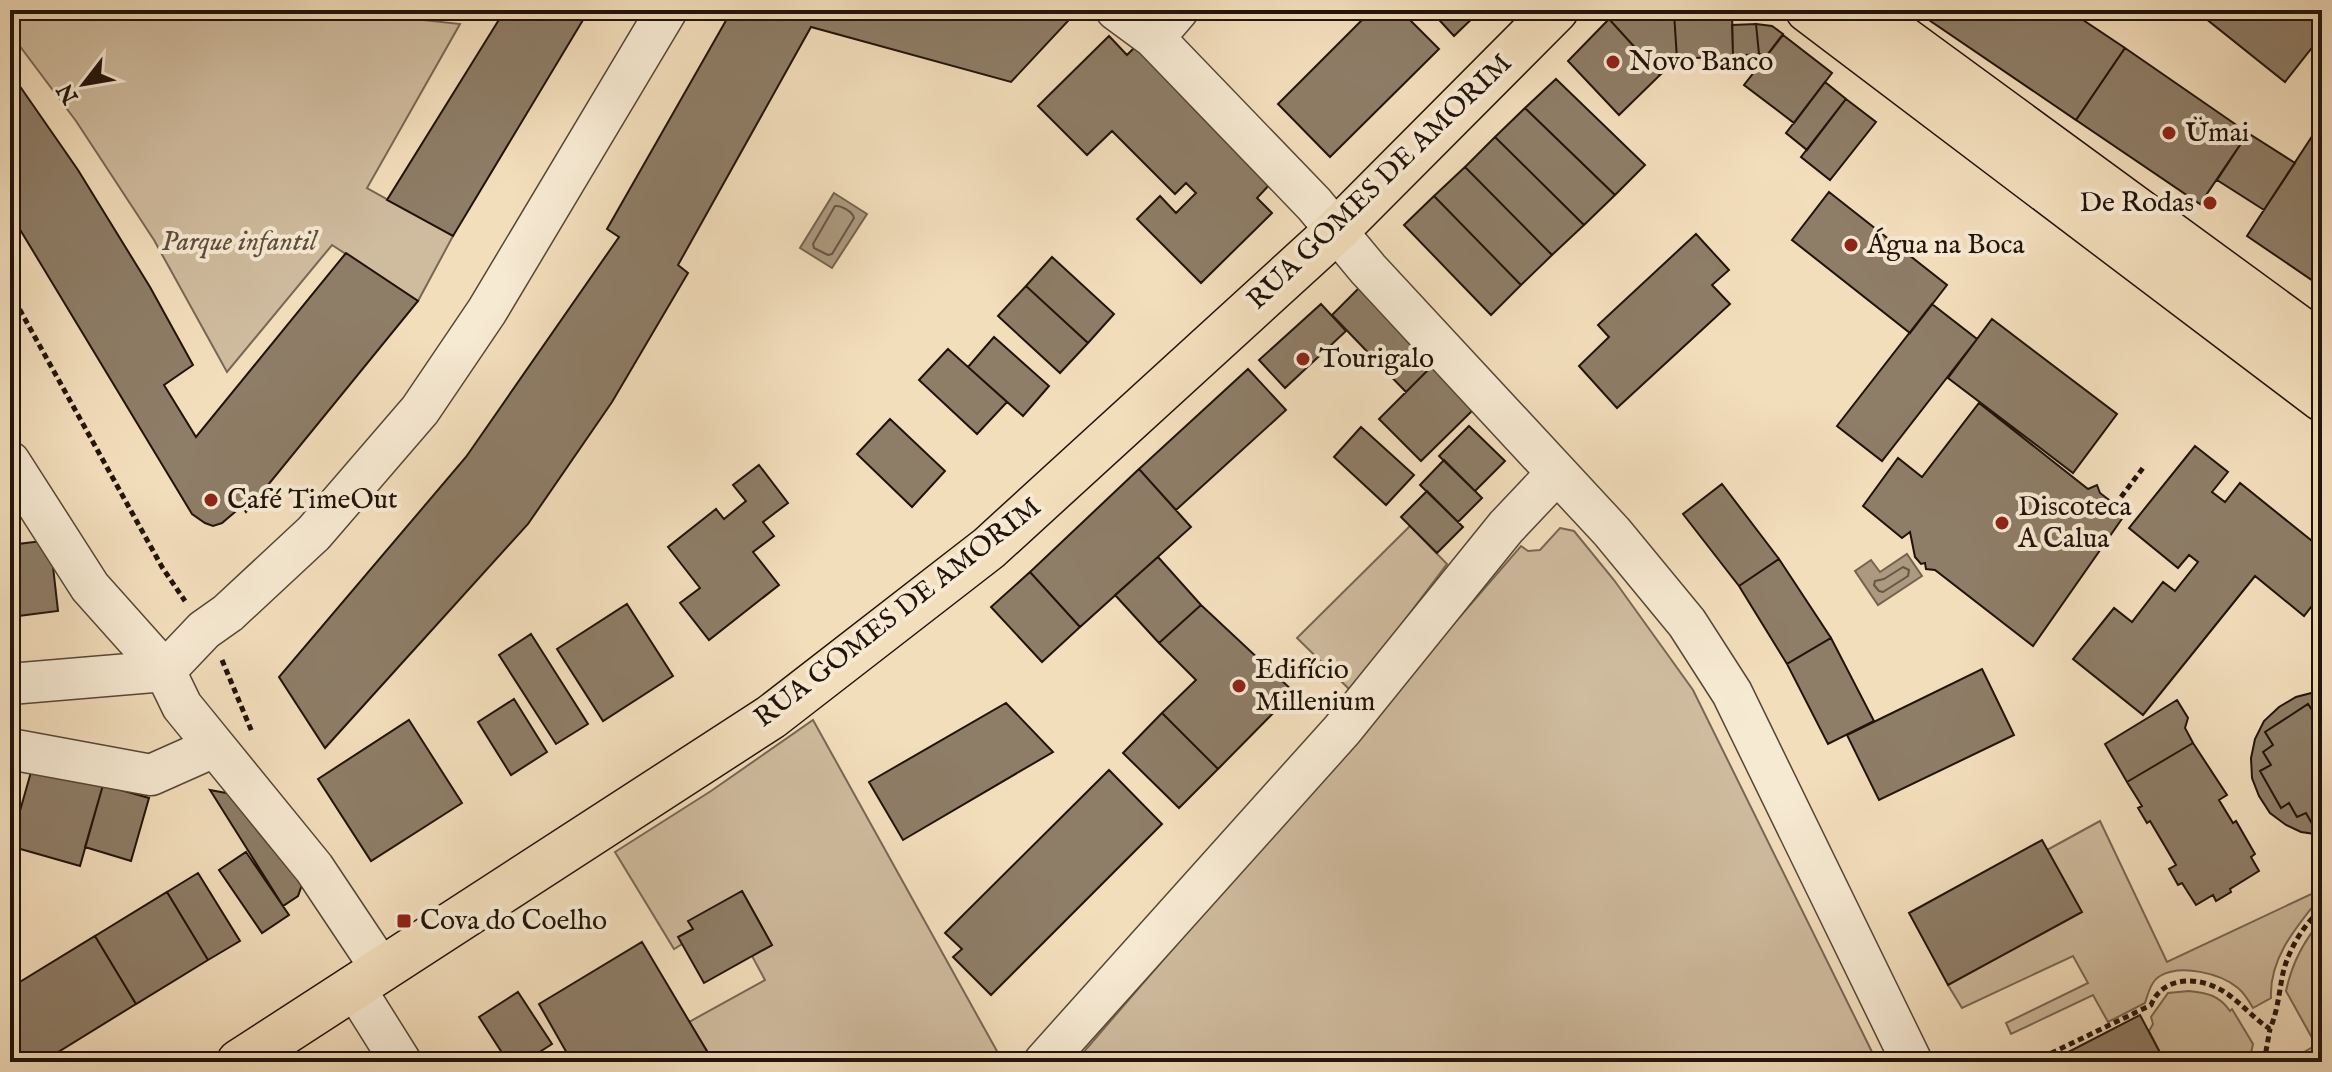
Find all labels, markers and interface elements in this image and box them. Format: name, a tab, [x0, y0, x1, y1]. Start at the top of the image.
north arrow	[44, 44, 124, 124]
place label: Novo Banco	[1629, 45, 1773, 80]
street label: RUA GOMES DE AMORIM	[1240, 46, 1520, 318]
marker: Novo Banco	[1604, 53, 1622, 71]
text: N	[52, 78, 86, 110]
place label: Ümai	[2185, 116, 2249, 151]
marker: Ümai	[2160, 124, 2178, 142]
place label: De Rodas	[2079, 186, 2194, 221]
marker: De Rodas	[2201, 194, 2219, 212]
park label: Parque infantil	[161, 225, 319, 260]
place label: Água na Boca	[1866, 227, 2026, 263]
marker: Água na Boca	[1842, 236, 1860, 254]
place label: Tourigalo	[1319, 342, 1434, 377]
marker: Tourigalo	[1294, 350, 1312, 368]
place label: Café TimeOut	[227, 483, 398, 518]
street label: RUA GOMES DE AMORIM	[748, 490, 1048, 736]
place label: Discoteca A Calua	[2017, 490, 2132, 557]
marker: Café TimeOut	[202, 491, 220, 509]
marker: Discoteca A Calua	[1993, 514, 2011, 532]
place label: Edifício Millenium	[1255, 653, 1375, 720]
marker: Edifício Millenium	[1230, 677, 1248, 695]
place label: Cova do Coelho	[420, 904, 607, 939]
marker: Cova do Coelho	[395, 912, 413, 930]

